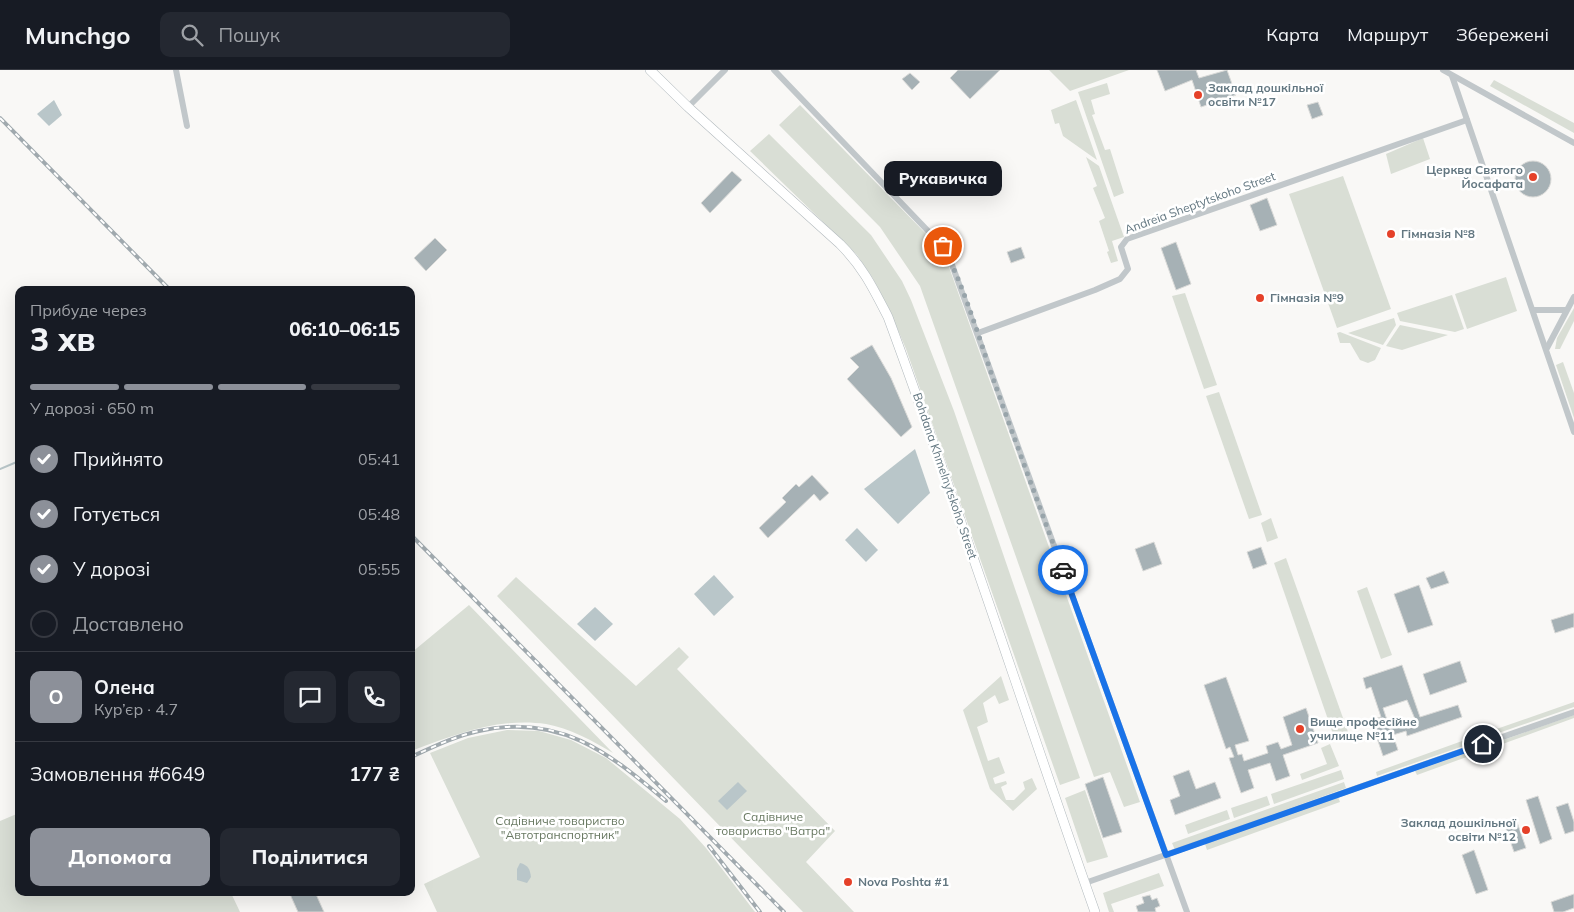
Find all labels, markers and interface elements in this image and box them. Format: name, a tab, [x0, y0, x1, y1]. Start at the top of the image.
search box	[160, 12, 510, 57]
text: Munchgo	[25, 20, 130, 50]
icon: search	[178, 21, 206, 49]
text: Пошук	[218, 23, 280, 47]
text: Карта	[1266, 23, 1319, 46]
text: Маршрут	[1347, 23, 1428, 46]
text: Збережені	[1456, 23, 1549, 46]
place label: Заклад дошкільної освіти №17	[1208, 80, 1324, 109]
marker: Заклад дошкільної освіти №17	[1192, 89, 1204, 101]
callout: Рукавичка	[884, 161, 1002, 196]
place label: Церква Святого Йосафата	[1426, 162, 1523, 191]
text: Рукавичка	[899, 168, 987, 188]
street label: Andreia Sheptytskoho Street	[1122, 168, 1277, 237]
marker: Церква Святого Йосафата	[1527, 171, 1539, 183]
pin	[922, 225, 964, 267]
place label: Гімназія №8	[1401, 226, 1475, 241]
marker: Гімназія №8	[1385, 228, 1397, 240]
icon: bag	[929, 232, 957, 260]
place label: Гімназія №9	[1270, 290, 1344, 305]
marker: Гімназія №9	[1254, 292, 1266, 304]
text: Прибуде через	[30, 300, 147, 320]
text: 06:10–06:15	[289, 317, 400, 341]
text: 3 хв	[30, 319, 95, 359]
street label: Bohdana Khmelnytskoho Street	[910, 391, 981, 561]
text: У дорозі · 650 m	[30, 398, 154, 418]
icon: check	[30, 445, 58, 473]
text: Прийнято	[73, 447, 163, 471]
text: 05:41	[358, 449, 400, 469]
icon: check	[30, 500, 58, 528]
text: Готується	[73, 502, 160, 526]
text: 05:48	[358, 504, 400, 524]
courier	[1038, 545, 1088, 595]
icon: check	[30, 555, 58, 583]
icon: car	[1049, 556, 1077, 584]
text: У дорозі	[73, 557, 150, 581]
text: 05:55	[358, 559, 400, 579]
text: Доставлено	[73, 612, 184, 636]
button: chat	[284, 671, 336, 723]
button: phone	[348, 671, 400, 723]
text: Олена	[94, 675, 155, 699]
text: О	[49, 685, 63, 709]
text: Кур’єр · 4.7	[94, 699, 178, 719]
place label: Вище професійне училище №11	[1310, 714, 1417, 743]
marker: Вище професійне училище №11	[1294, 723, 1306, 735]
pin	[1462, 723, 1504, 765]
icon: home	[1469, 730, 1497, 758]
text: Замовлення #6649	[30, 762, 205, 786]
text: 177 ₴	[349, 762, 400, 786]
park label: Садівниче товариство "Ватра"	[716, 809, 830, 838]
park label: Садівниче товариство "Автотранспортник"	[495, 813, 625, 842]
place label: Заклад дошкільної освіти №12	[1401, 815, 1517, 844]
marker: Заклад дошкільної освіти №12	[1520, 824, 1532, 836]
button: Допомога	[30, 828, 210, 886]
button: Поділитися	[220, 828, 400, 886]
place label: Nova Poshta #1	[858, 874, 949, 889]
marker: Nova Poshta #1	[842, 876, 854, 888]

